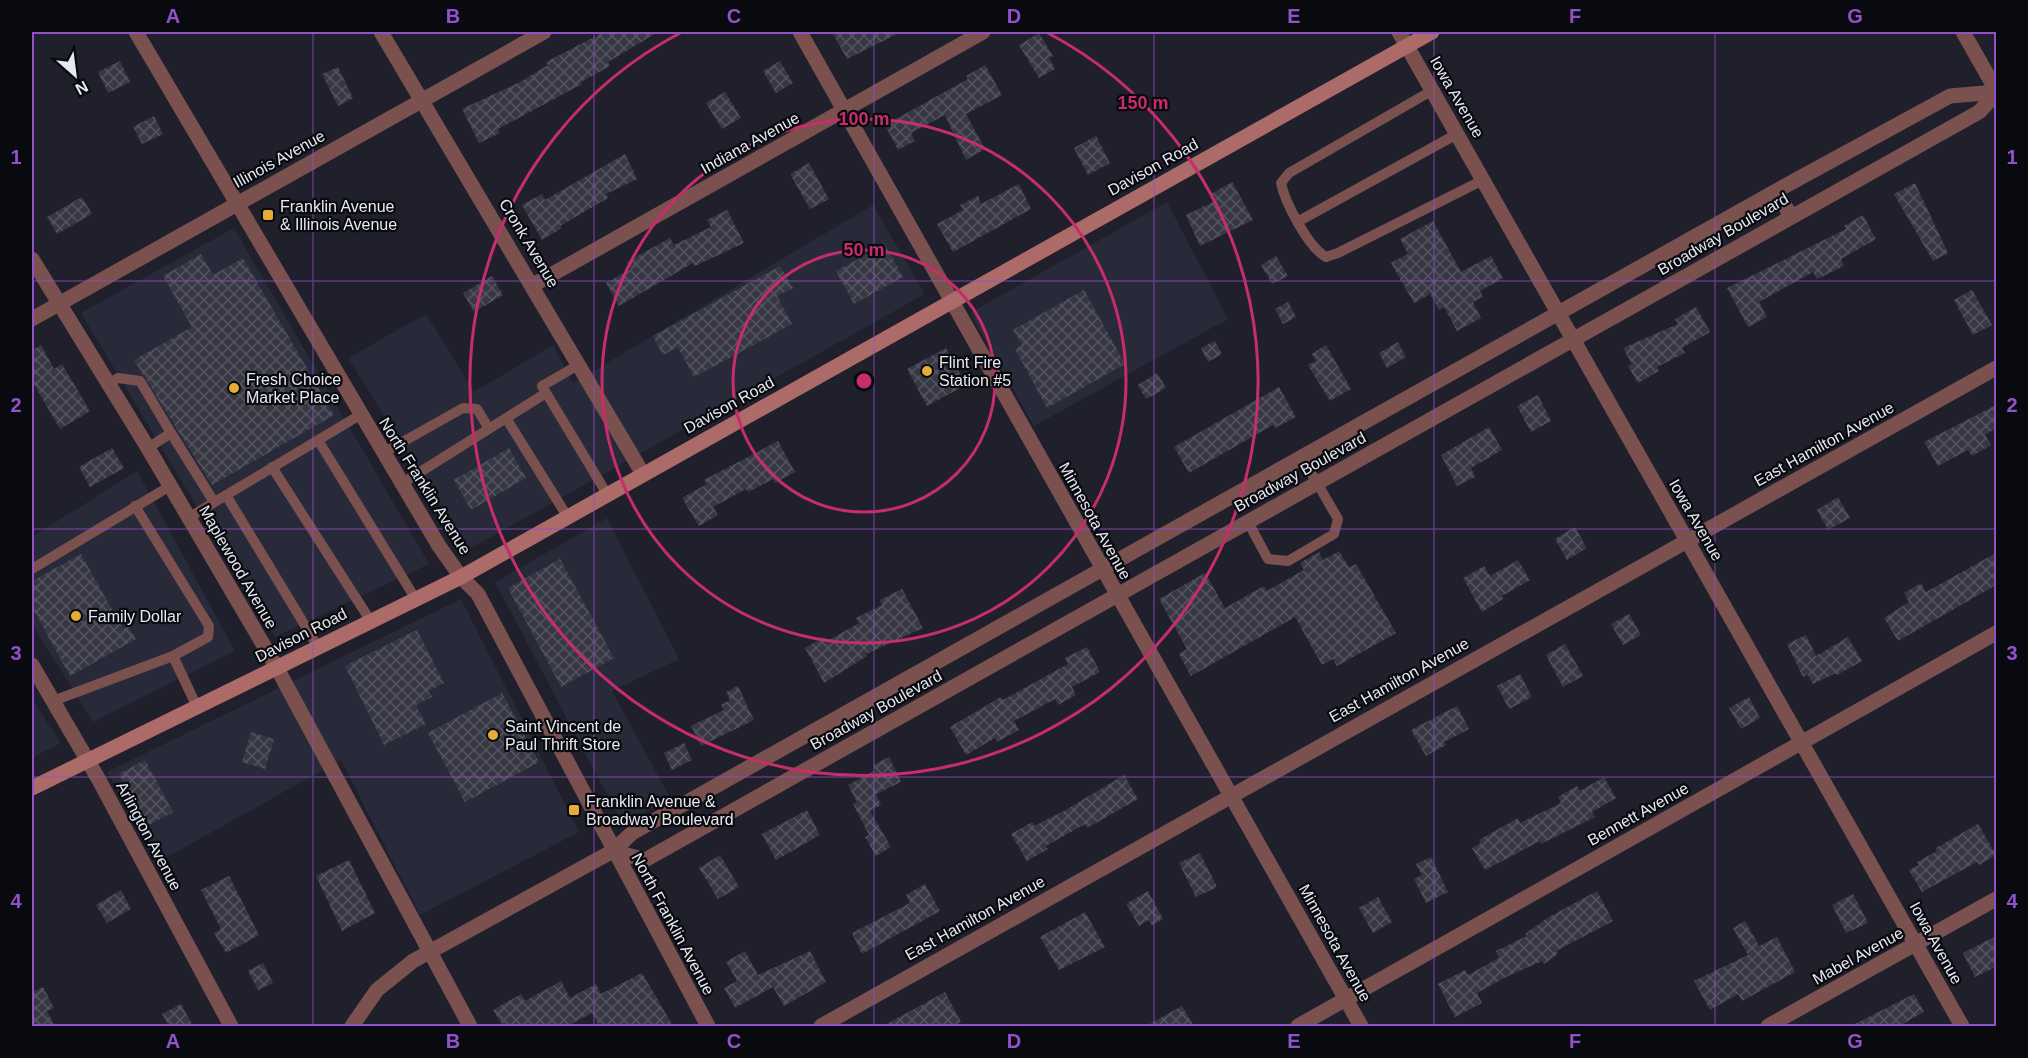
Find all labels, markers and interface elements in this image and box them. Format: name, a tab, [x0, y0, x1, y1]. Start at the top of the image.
text: A	[166, 5, 180, 27]
text: B	[446, 5, 460, 27]
text: C	[727, 5, 741, 27]
text: D	[1007, 5, 1021, 27]
text: E	[1287, 5, 1301, 27]
text: F	[1569, 5, 1581, 27]
text: G	[1847, 5, 1863, 27]
north arrow	[45, 45, 105, 105]
street label: Iowa Avenue	[1427, 53, 1487, 141]
text: N	[73, 78, 91, 98]
text: 150 m	[1117, 93, 1169, 113]
street label: Indiana Avenue	[698, 109, 802, 177]
text: 100 m	[838, 109, 890, 129]
street label: Illinois Avenue	[230, 127, 328, 191]
street label: Davison Road	[1105, 135, 1201, 199]
text: 1	[10, 146, 22, 168]
text: 1	[2006, 146, 2018, 168]
street label: Broadway Boulevard	[1655, 190, 1791, 278]
street label: Cronk Avenue	[496, 196, 562, 290]
place label: Franklin Avenue & Illinois Avenue	[280, 198, 397, 233]
marker: Franklin Avenue & Illinois Avenue	[261, 208, 275, 222]
text: 50 m	[843, 240, 885, 260]
place label: Flint Fire Station #5	[939, 354, 1011, 389]
marker: Flint Fire Station #5	[920, 364, 934, 378]
place label: Fresh Choice Market Place	[246, 371, 341, 406]
centre of rings	[854, 371, 874, 391]
street label: Davison Road	[681, 373, 777, 437]
marker: Fresh Choice Market Place	[227, 381, 241, 395]
text: 2	[10, 394, 22, 416]
text: 2	[2006, 394, 2018, 416]
street label: East Hamilton Avenue	[1751, 398, 1897, 490]
street label: North Franklin Avenue	[376, 414, 474, 558]
street label: Broadway Boulevard	[1231, 429, 1369, 515]
street label: Minnesota Avenue	[1056, 459, 1134, 583]
street label: Iowa Avenue	[1666, 476, 1726, 564]
street label: Maplewood Avenue	[196, 502, 280, 632]
street label: Davison Road	[252, 605, 350, 665]
place label: Family Dollar	[88, 608, 182, 625]
marker: Family Dollar	[69, 609, 83, 623]
street label: East Hamilton Avenue	[1326, 634, 1472, 726]
text: 3	[10, 642, 22, 664]
text: 3	[2006, 642, 2018, 664]
street label: Broadway Boulevard	[807, 667, 945, 753]
place label: Saint Vincent de Paul Thrift Store	[505, 718, 621, 753]
marker: Saint Vincent de Paul Thrift Store	[486, 728, 500, 742]
street label: Arlington Avenue	[113, 779, 185, 893]
street label: Bennett Avenue	[1585, 779, 1691, 849]
place label: Franklin Avenue & Broadway Boulevard	[586, 793, 734, 828]
marker: Franklin Avenue & Broadway Boulevard	[567, 803, 581, 817]
street label: North Franklin Avenue	[628, 850, 718, 998]
street label: East Hamilton Avenue	[902, 872, 1048, 964]
street label: Minnesota Avenue	[1296, 881, 1374, 1005]
text: 4	[10, 890, 22, 912]
text: 4	[2006, 890, 2018, 912]
street label: Iowa Avenue	[1906, 899, 1966, 987]
street label: Mabel Avenue	[1810, 924, 1906, 988]
text: A	[166, 1030, 180, 1052]
text: B	[446, 1030, 460, 1052]
text: C	[727, 1030, 741, 1052]
text: D	[1007, 1030, 1021, 1052]
text: E	[1287, 1030, 1301, 1052]
text: F	[1569, 1030, 1581, 1052]
text: G	[1847, 1030, 1863, 1052]

